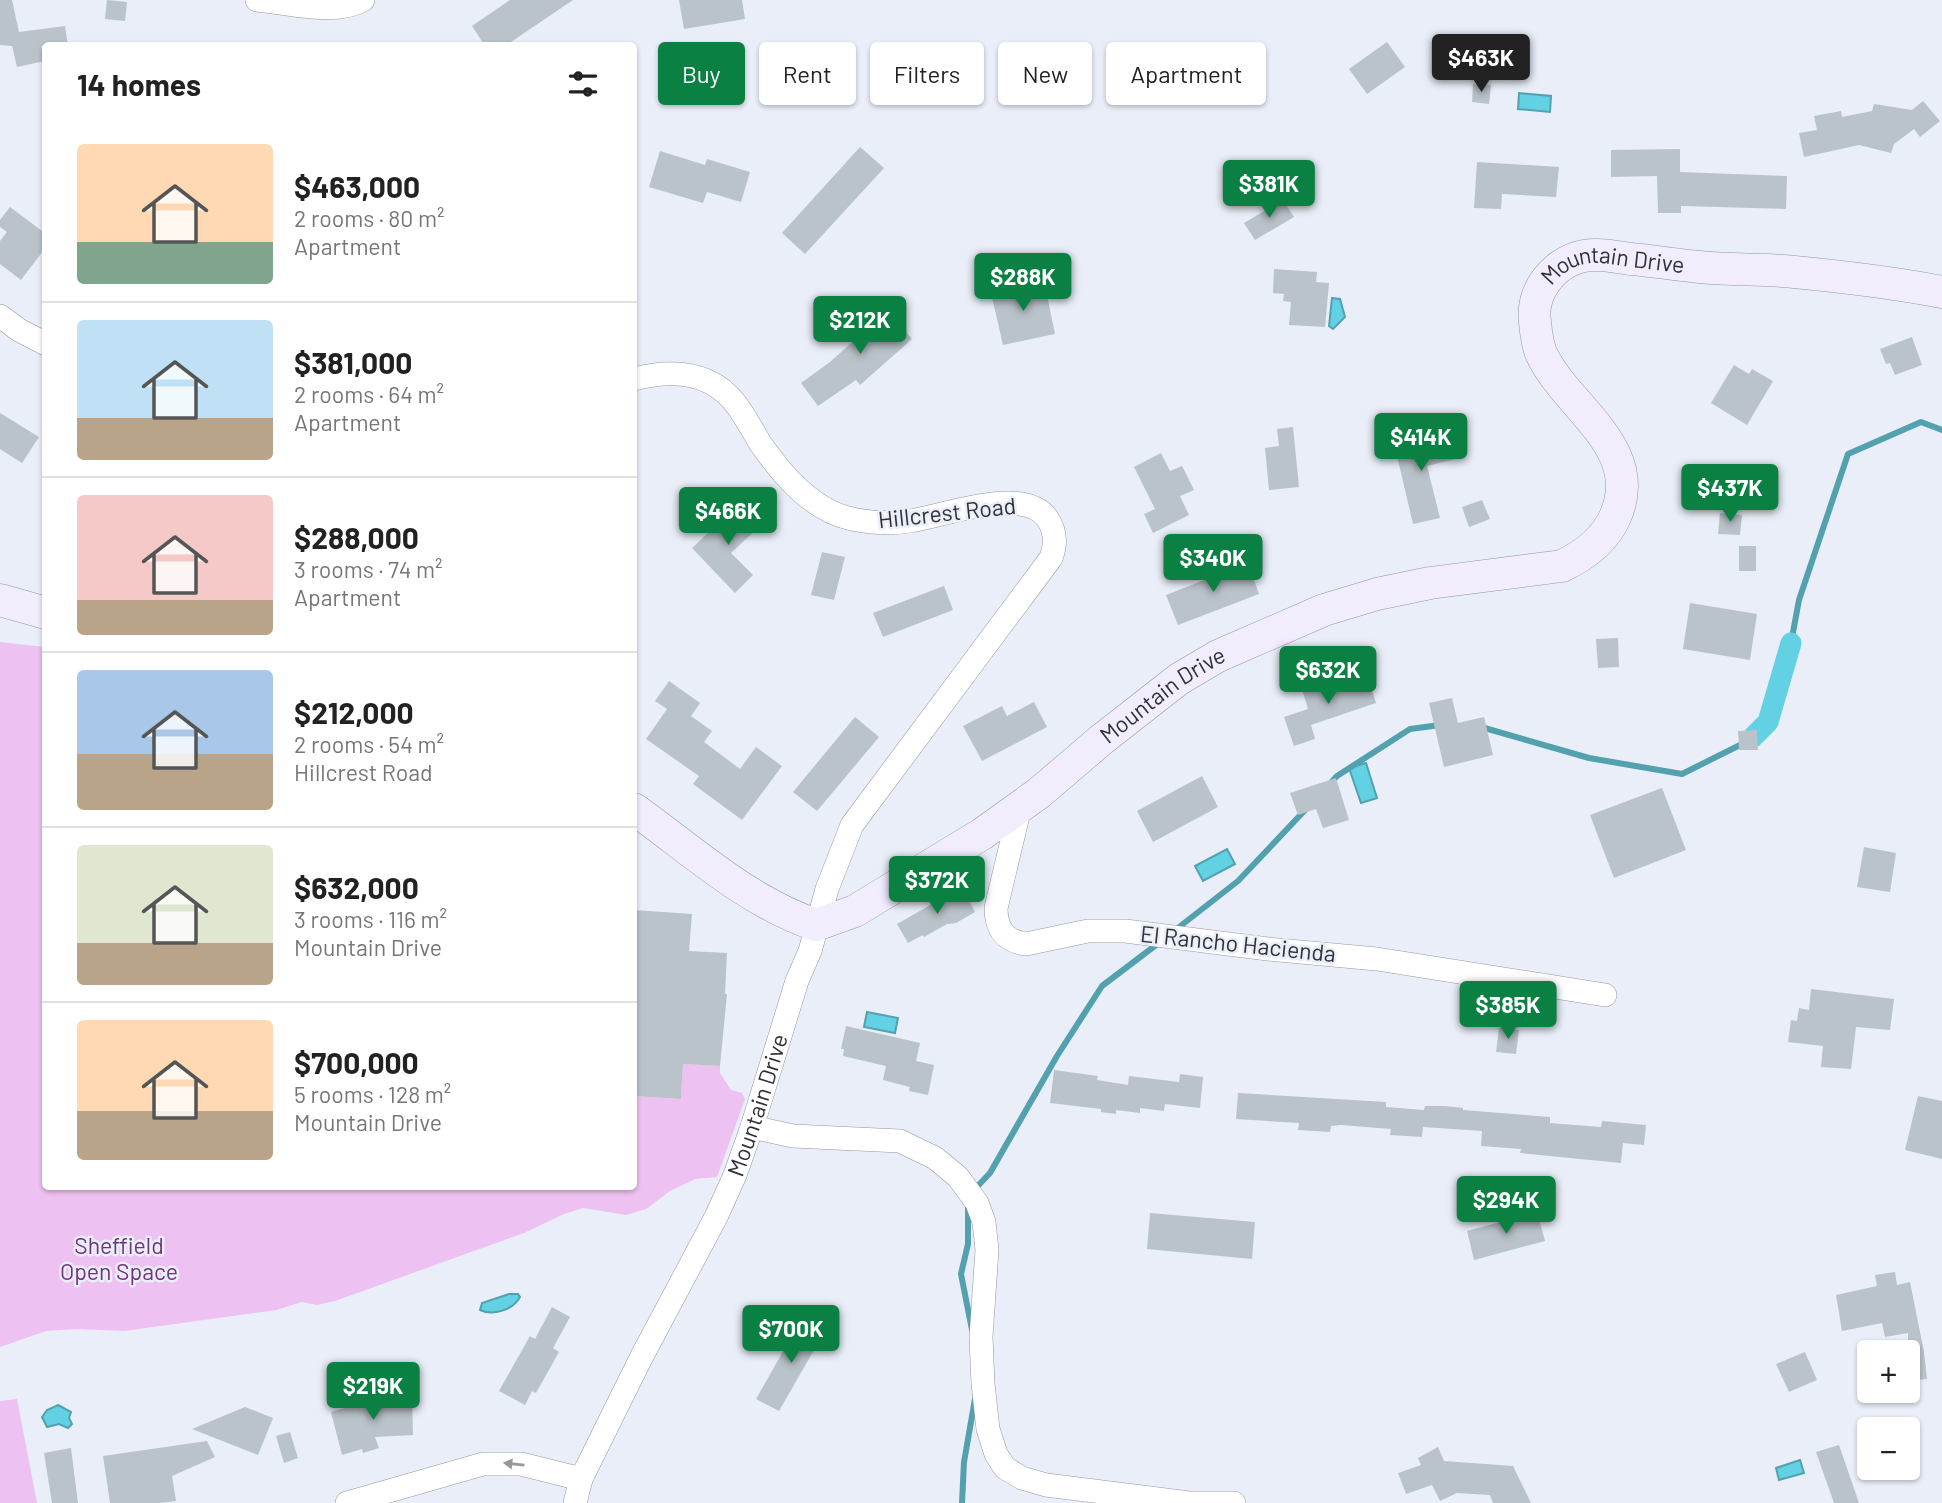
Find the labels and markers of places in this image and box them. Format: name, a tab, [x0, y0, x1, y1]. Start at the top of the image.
pin: $463K	[1432, 34, 1530, 94]
pin: $381K	[1220, 160, 1318, 220]
pin: $288K	[974, 254, 1072, 313]
pin: $212K	[811, 296, 909, 356]
pin: $414K	[1372, 414, 1470, 473]
pin: $437K	[1681, 464, 1779, 524]
pin: $466K	[679, 488, 777, 547]
pin: $340K	[1164, 534, 1262, 594]
pin: $632K	[1279, 646, 1377, 706]
pin: $372K	[888, 856, 986, 916]
pin: $385K	[1459, 982, 1557, 1041]
pin: $294K	[1457, 1176, 1555, 1236]
pin: $700K	[742, 1306, 840, 1365]
pin: $219K	[324, 1362, 422, 1422]

